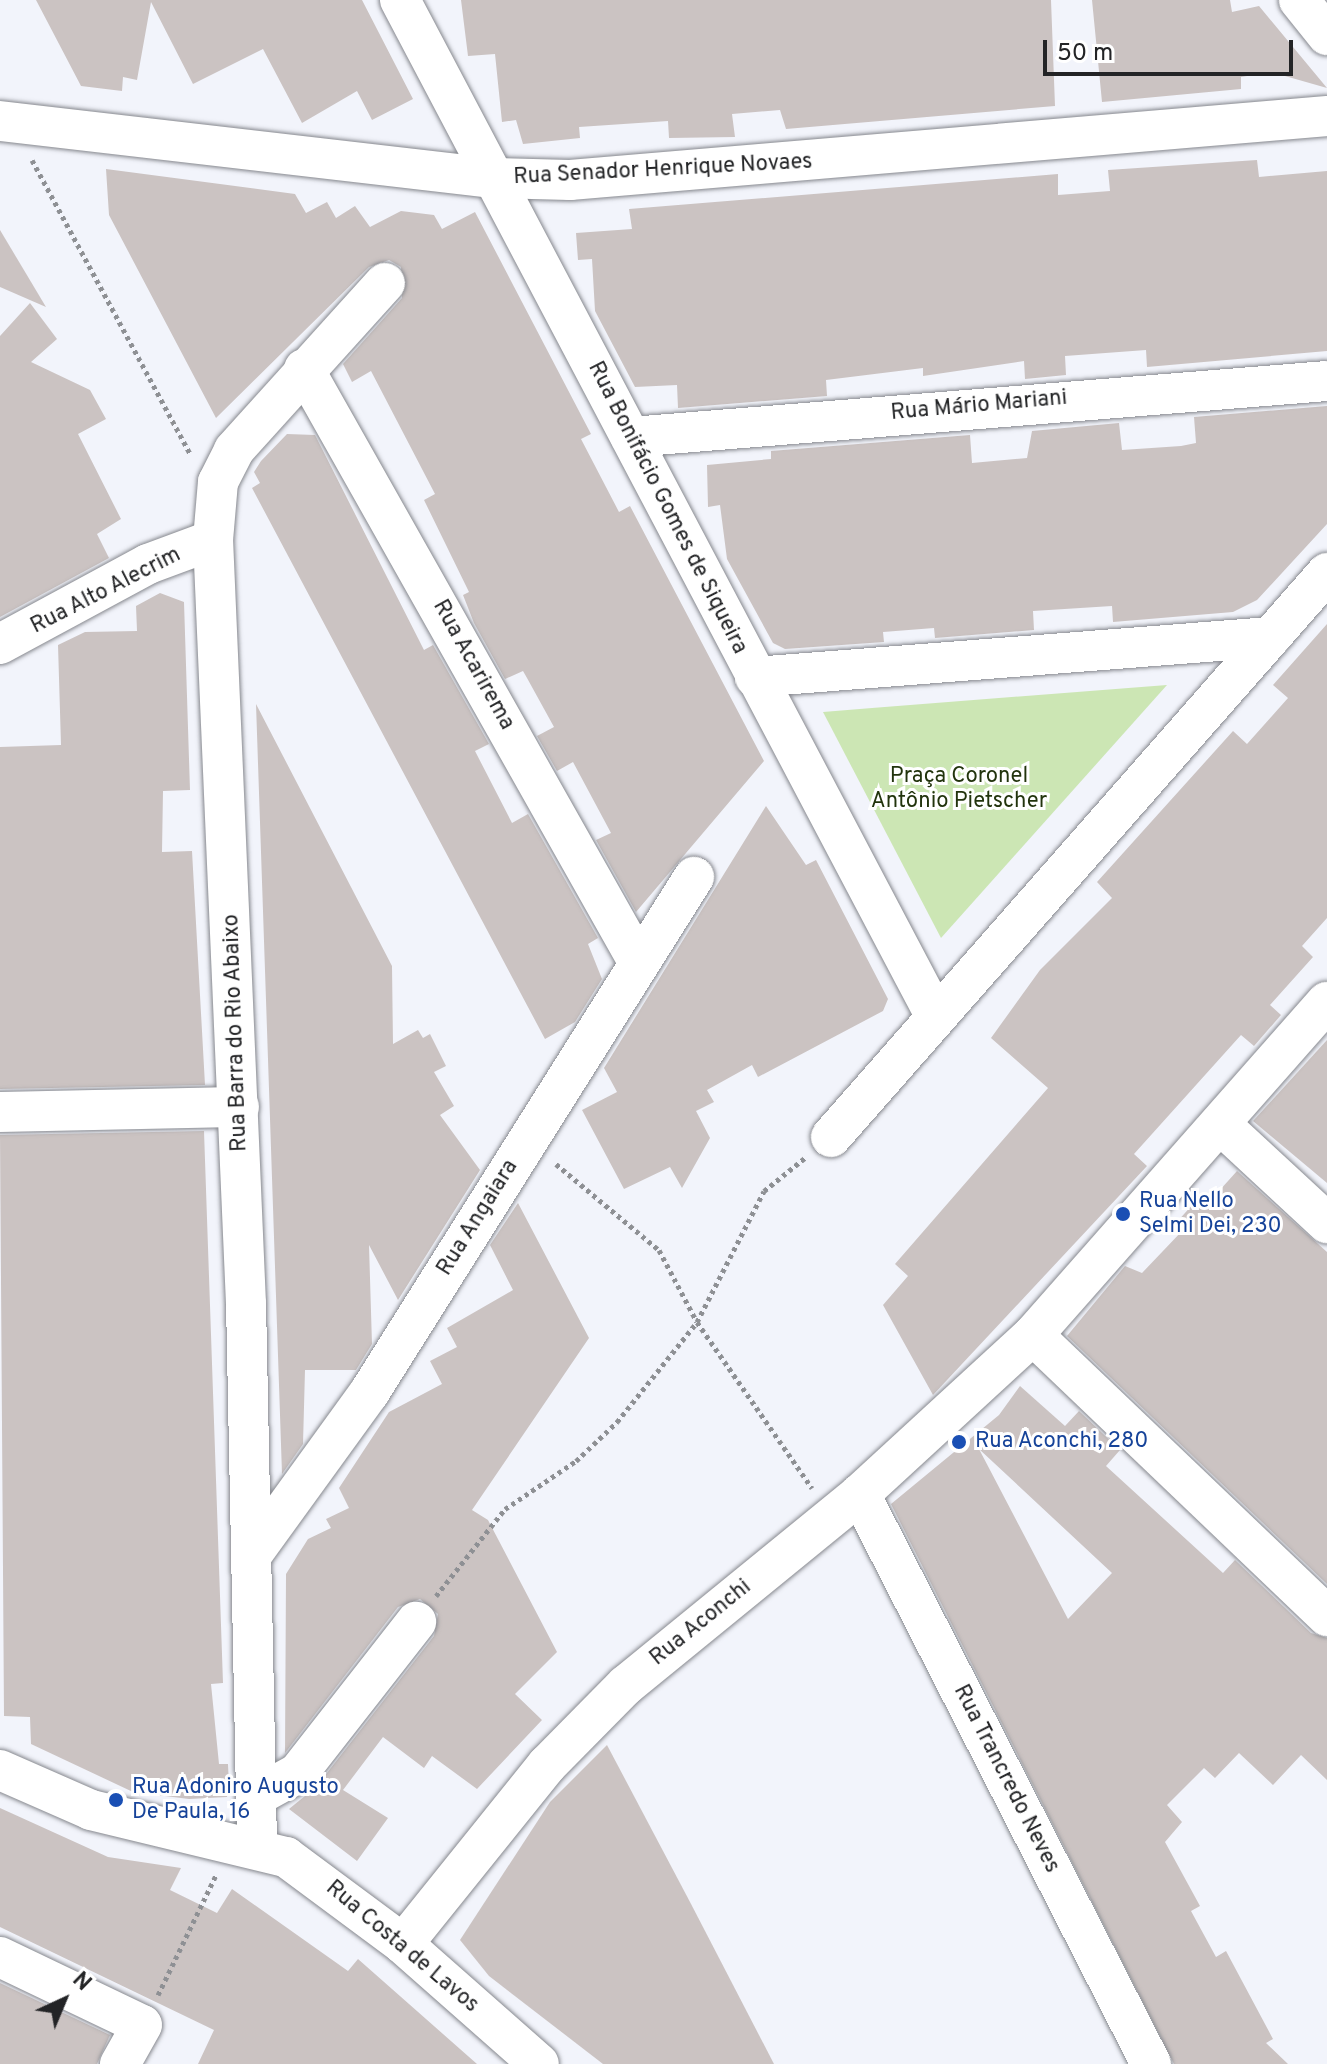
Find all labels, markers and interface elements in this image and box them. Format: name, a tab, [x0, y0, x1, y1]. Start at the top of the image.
scale bar	[1047, 24, 1297, 74]
text: 50 m	[1057, 39, 1113, 69]
street label: Rua Senador Henrique Novaes	[513, 149, 813, 191]
street label: Rua Bonifácio Gomes de Siqueira	[582, 357, 752, 659]
street label: Rua Mário Mariani	[890, 385, 1068, 427]
street label: Rua Alto Alecrim	[26, 541, 186, 641]
street label: Rua Acarirema	[426, 595, 520, 735]
park label: Praça Coronel Antônio Pietscher	[871, 763, 1047, 814]
street label: Rua Barra do Rio Abaixo	[219, 913, 253, 1153]
street label: Rua Angaiara	[432, 1155, 524, 1281]
place label: Rua Nello Selmi Dei, 230	[1139, 1188, 1282, 1240]
marker: Rua Nello Selmi Dei, 230	[1114, 1205, 1132, 1223]
place label: Rua Aconchi, 280	[975, 1429, 1149, 1455]
marker: Rua Aconchi, 280	[950, 1433, 968, 1451]
street label: Rua Aconchi	[645, 1574, 757, 1672]
street label: Rua Trancredo Neves	[947, 1680, 1065, 1878]
place label: Rua Adoniro Augusto De Paula, 16	[132, 1774, 341, 1826]
marker: Rua Adoniro Augusto De Paula, 16	[107, 1791, 125, 1809]
street label: Rua Costa de Lavos	[320, 1875, 484, 2019]
north arrow	[24, 1960, 104, 2040]
text: N	[66, 1967, 96, 1998]

